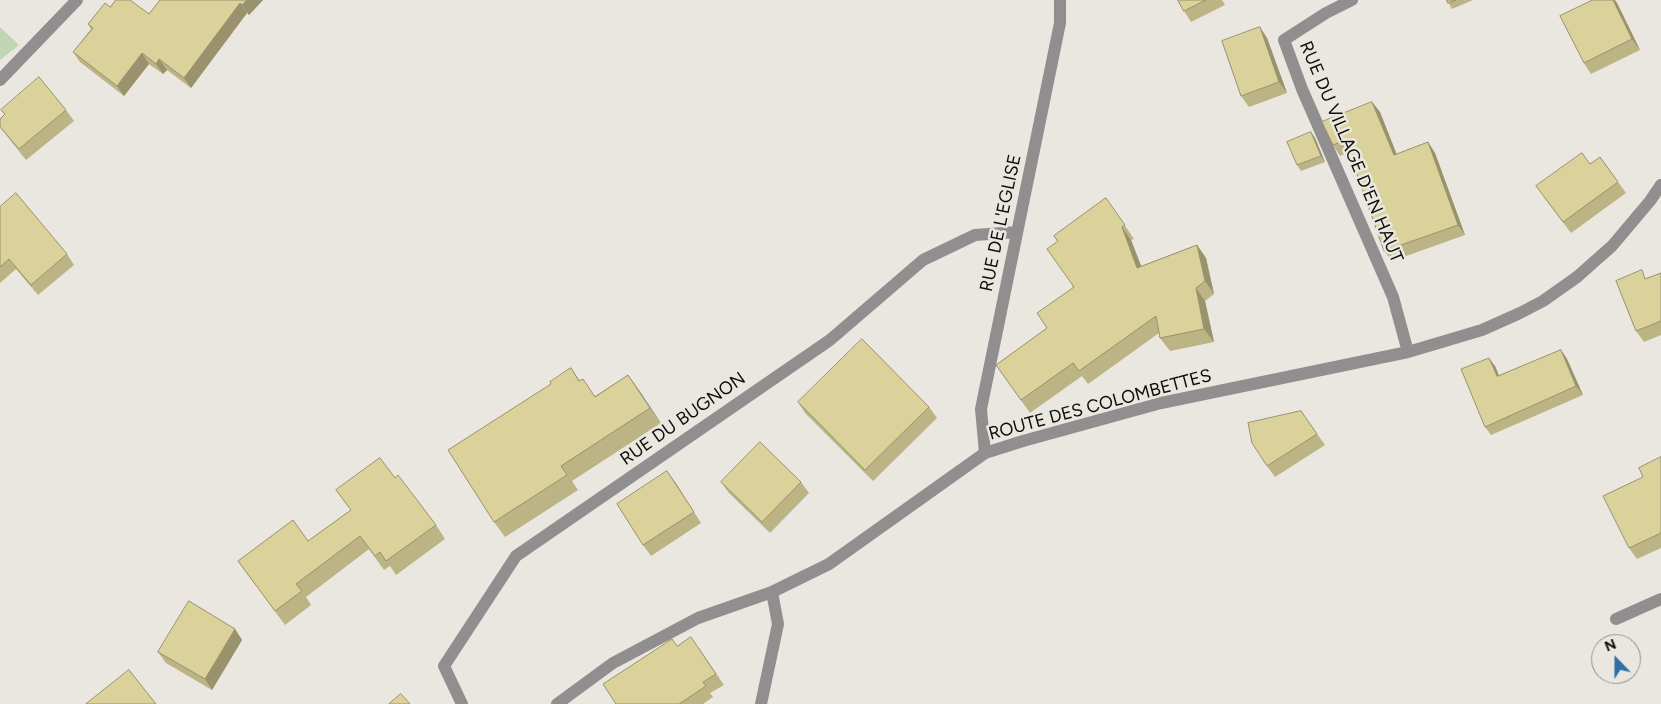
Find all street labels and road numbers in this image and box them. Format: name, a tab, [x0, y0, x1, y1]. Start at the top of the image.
street label: RUE DU VILLAGE D'EN HAUT	[1294, 38, 1408, 266]
street label: RUE DE L'EGLISE	[976, 152, 1026, 294]
street label: ROUTE DES COLOMBETTES	[986, 365, 1214, 445]
street label: RUE DU BUGNON	[616, 368, 750, 470]

